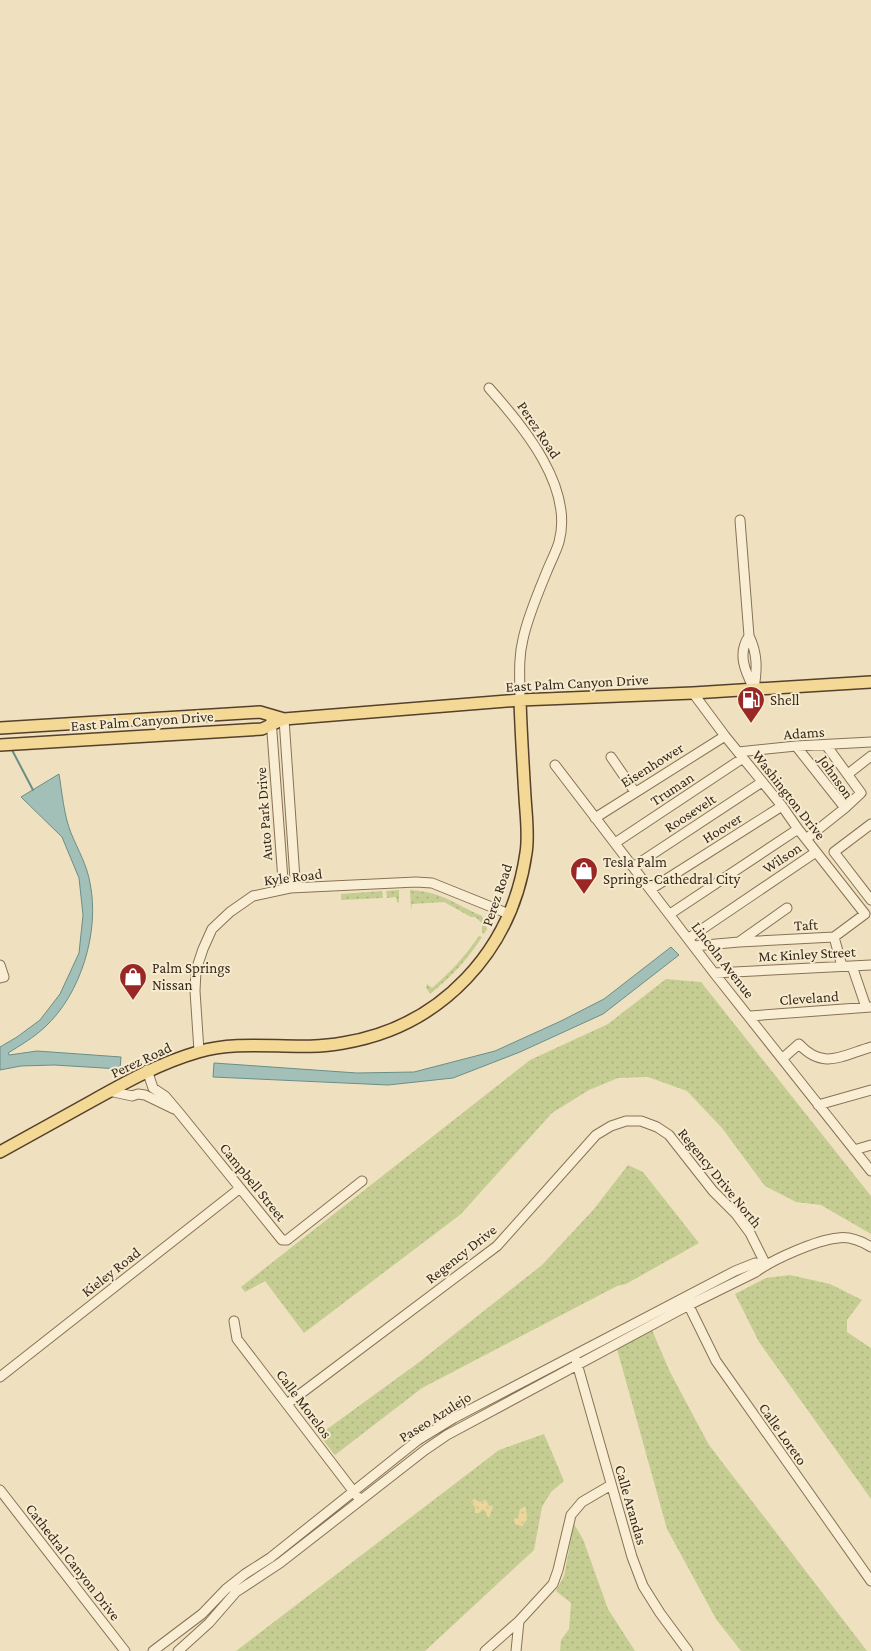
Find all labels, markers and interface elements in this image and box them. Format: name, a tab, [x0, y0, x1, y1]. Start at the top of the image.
street label: Perez Road	[514, 399, 564, 462]
street label: East Palm Canyon Drive	[505, 671, 649, 696]
fuel station icon: Shell	[736, 685, 766, 724]
place label: Shell	[770, 692, 800, 708]
street label: East Palm Canyon Drive	[70, 708, 214, 735]
street label: Adams	[783, 724, 825, 742]
street label: Eisenhower	[618, 739, 687, 791]
street label: Washington Drive	[748, 747, 829, 844]
street label: Johnson	[813, 751, 857, 802]
street label: Auto Park Drive	[253, 766, 275, 861]
street label: Truman	[647, 769, 697, 809]
street label: Roosevelt	[661, 790, 719, 835]
street label: Hoover	[699, 809, 745, 846]
street label: Wilson	[760, 839, 804, 877]
place label: Tesla Palm Springs-Cathedral City	[603, 854, 740, 888]
shop icon: Tesla Palm Springs-Cathedral City	[569, 856, 599, 895]
street label: Perez Road	[479, 862, 515, 928]
street label: Kyle Road	[263, 865, 323, 890]
street label: Taft	[794, 916, 819, 934]
street label: Lincoln Avenue	[688, 919, 758, 1002]
street label: Mc Kinley Street	[758, 943, 857, 966]
place label: Palm Springs Nissan	[152, 960, 230, 993]
shop icon: Palm Springs Nissan	[118, 962, 148, 1001]
street label: Cleveland	[779, 988, 839, 1008]
street label: Perez Road	[108, 1039, 174, 1081]
street label: Regency Drive North	[674, 1125, 765, 1232]
street label: Campbell Street	[216, 1140, 290, 1226]
street label: Regency Drive	[423, 1221, 500, 1287]
street label: Kieley Road	[79, 1244, 144, 1301]
street label: Calle Morelos	[273, 1367, 335, 1442]
street label: Paseo Azulejo	[396, 1389, 474, 1446]
street label: Calle Loreto	[756, 1400, 810, 1468]
street label: Calle Arandas	[612, 1463, 650, 1547]
street label: Cathedral Canyon Drive	[22, 1501, 124, 1624]

